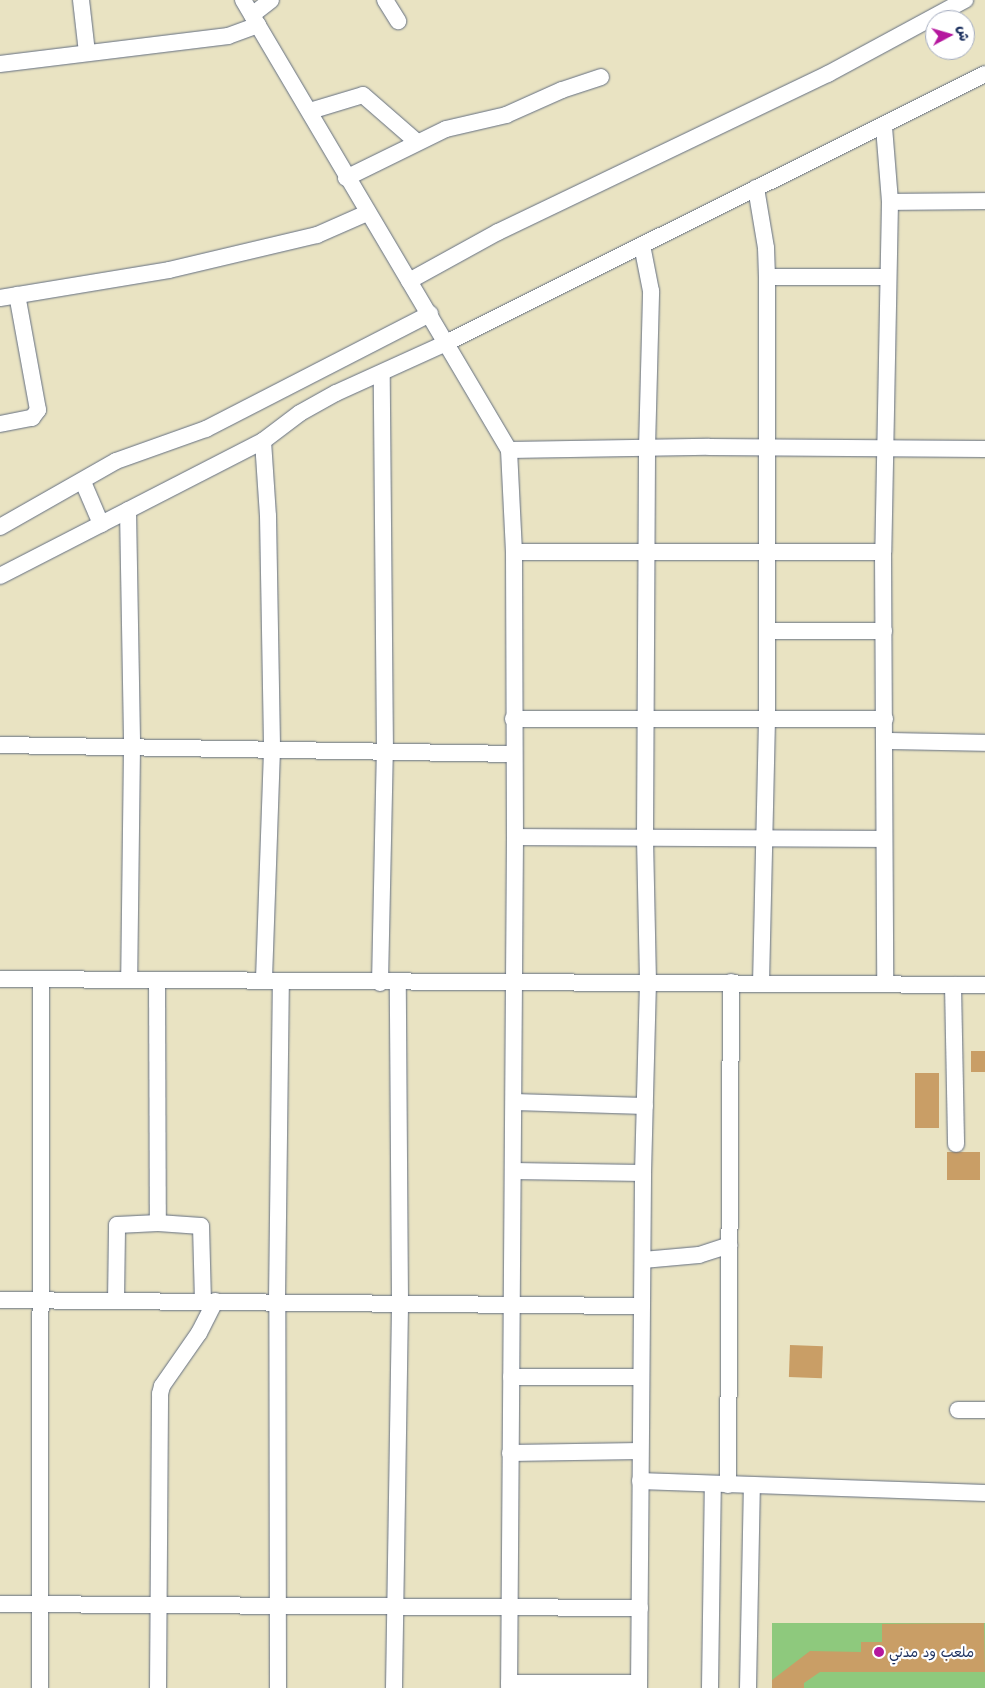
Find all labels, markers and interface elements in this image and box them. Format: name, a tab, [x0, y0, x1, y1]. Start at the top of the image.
north arrow	[925, 10, 975, 60]
text: ش	[954, 25, 974, 42]
place label: ملعب ود مدني	[889, 1644, 974, 1660]
marker: ملعب ود مدني	[873, 1646, 885, 1658]

